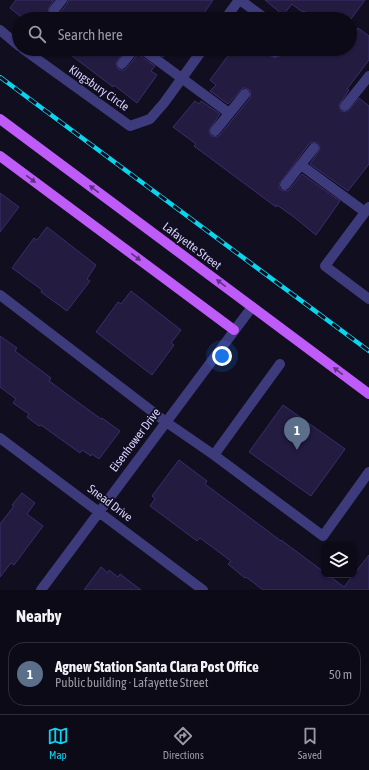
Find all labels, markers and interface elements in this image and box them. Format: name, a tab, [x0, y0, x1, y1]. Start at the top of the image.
search box	[12, 12, 357, 56]
icon: search	[26, 23, 48, 45]
text: Search here	[58, 26, 123, 43]
street label: Kingsbury Circle	[66, 62, 132, 114]
one-way arrow	[26, 175, 37, 183]
one-way arrow	[88, 185, 99, 193]
street label: Lafayette Street	[160, 219, 224, 273]
one-way arrow	[130, 253, 141, 261]
one-way arrow	[215, 279, 226, 288]
your location	[212, 346, 232, 366]
one-way arrow	[332, 367, 343, 375]
street label: Eisenhower Drive	[107, 406, 163, 474]
pin: 1	[284, 417, 310, 450]
street label: Snead Drive	[85, 482, 135, 524]
map controls	[321, 542, 357, 578]
button: layers	[321, 542, 357, 578]
text: Nearby	[16, 606, 62, 626]
text: Agnew Station Santa Clara Post Office	[55, 658, 259, 675]
text: 1	[27, 667, 33, 682]
text: 50 m	[329, 667, 352, 682]
text: Public building · Lafayette Street	[55, 675, 208, 690]
tab: Map	[47, 725, 69, 761]
tab: Directions	[163, 725, 204, 761]
tab: Saved	[298, 725, 322, 761]

